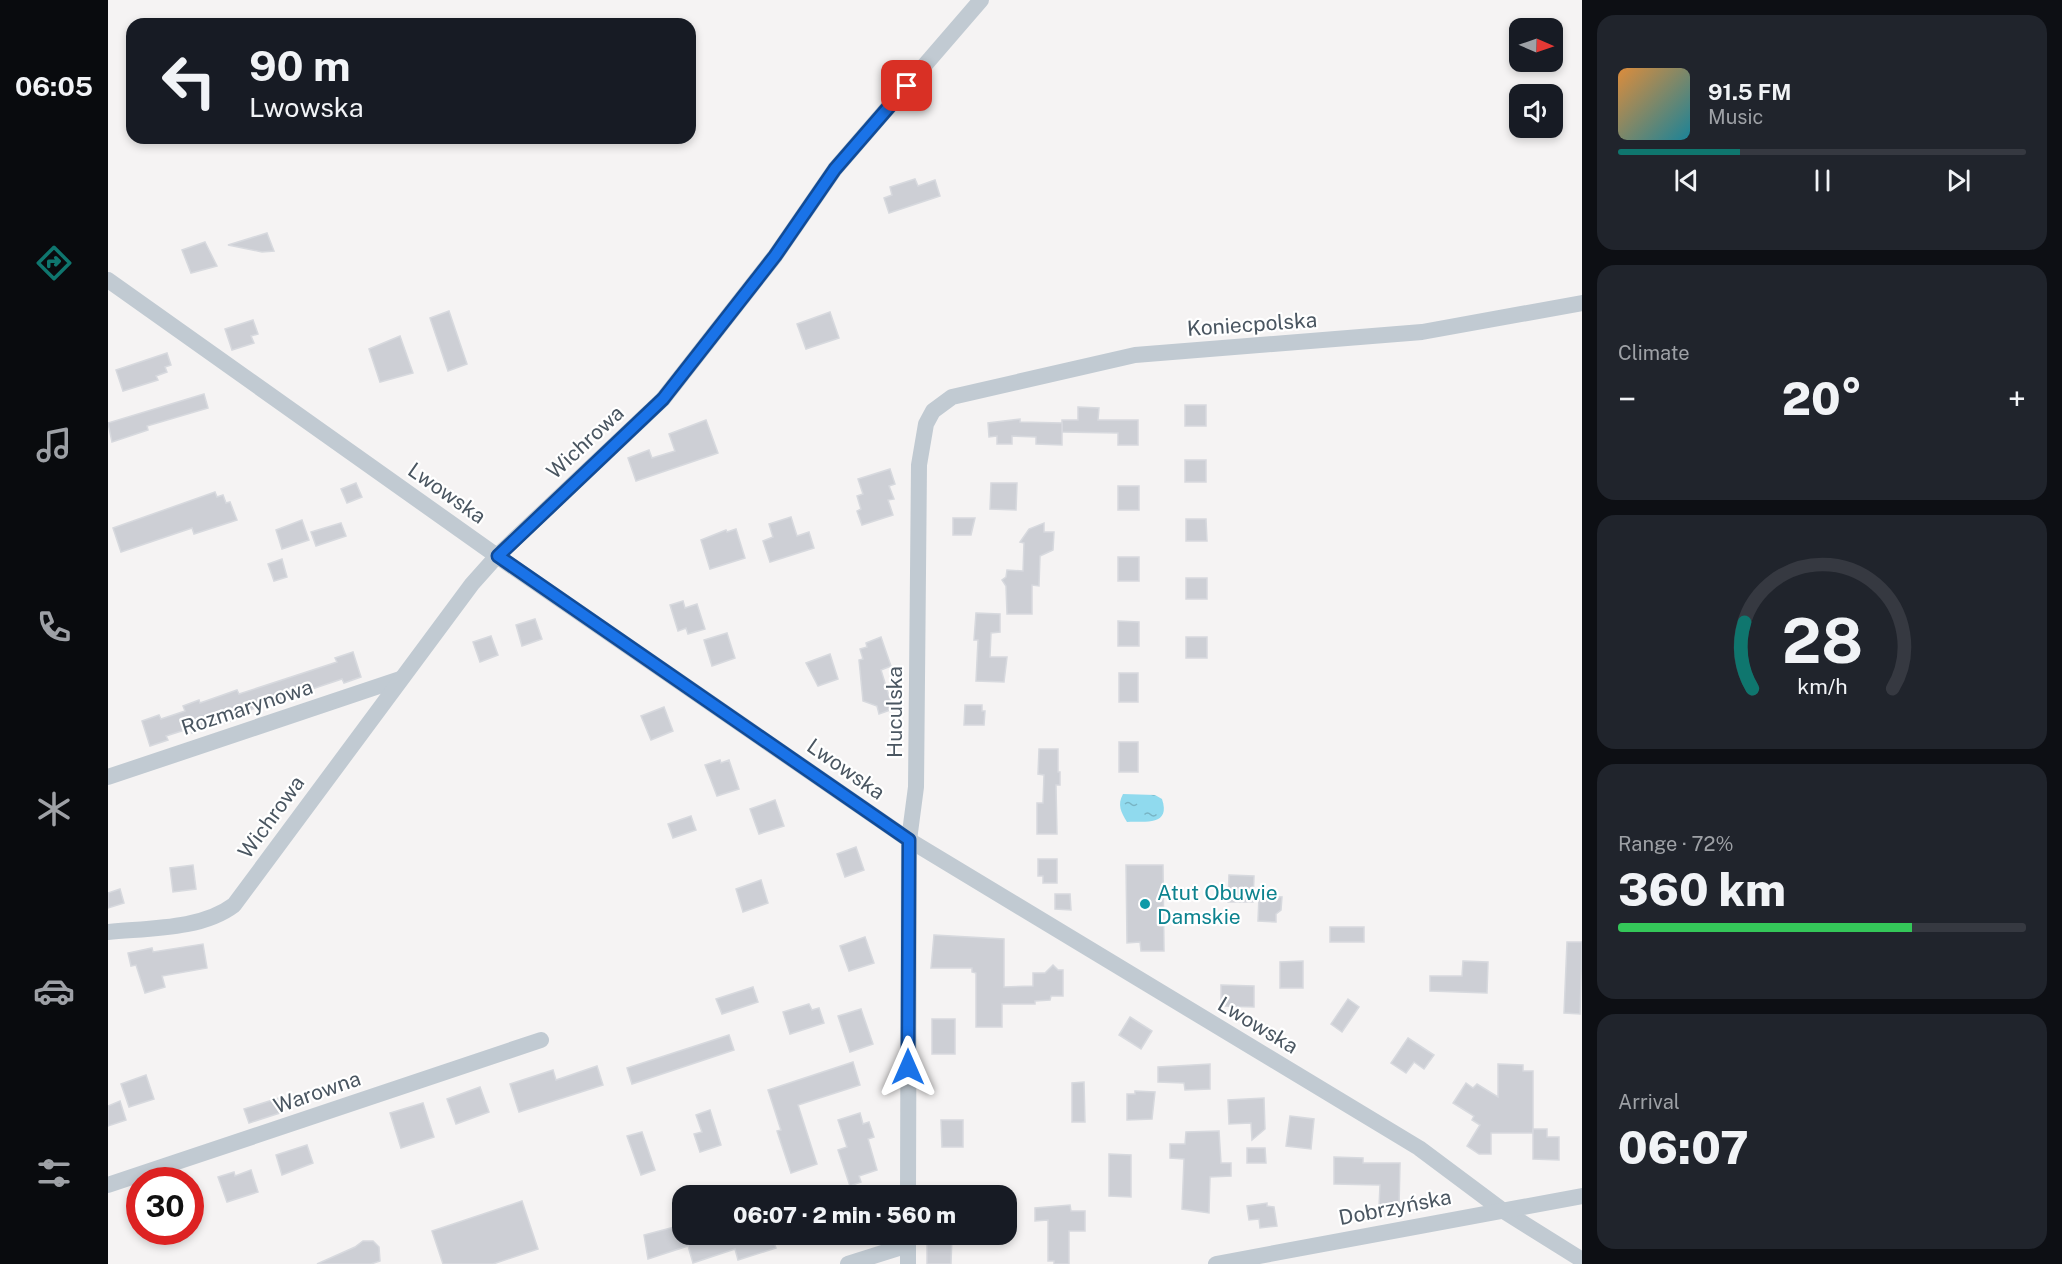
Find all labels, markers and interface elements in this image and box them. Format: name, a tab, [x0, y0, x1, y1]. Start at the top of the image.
north arrow	[1509, 18, 1563, 72]
map controls	[1509, 18, 1563, 138]
text: 90 m	[249, 41, 351, 90]
icon: left	[150, 42, 228, 120]
pin	[881, 60, 932, 111]
icon: arrive	[890, 69, 923, 102]
text: 06:05	[15, 70, 93, 102]
text: 91.5 FM	[1708, 79, 1791, 105]
button: sound	[1509, 84, 1563, 138]
text: Lwowska	[249, 91, 364, 123]
text: Music	[1708, 105, 1763, 129]
icon: previous	[1670, 164, 1703, 197]
icon: pause	[1806, 164, 1839, 197]
icon: next	[1942, 164, 1975, 197]
icon: directions	[33, 242, 75, 284]
street label: Koniecpolska	[1186, 307, 1318, 341]
text: Climate	[1618, 341, 1690, 365]
text: 20°	[1782, 372, 1862, 425]
text: −	[1618, 380, 1636, 418]
text: +	[2008, 380, 2026, 418]
street label: Wichrowa	[541, 400, 629, 484]
icon: music	[33, 424, 75, 466]
street label: Lwowska	[403, 457, 491, 529]
text: 28	[1781, 604, 1863, 677]
icon: phone	[33, 606, 75, 648]
street label: Huculska	[882, 666, 907, 758]
street label: Rozmarynowa	[178, 674, 316, 740]
text: km/h	[1797, 674, 1847, 699]
street label: Lwowska	[802, 733, 890, 805]
street label: Wichrowa	[233, 771, 309, 863]
icon: climate	[33, 788, 75, 830]
text: Range · 72%	[1618, 832, 1734, 856]
text: 360 km	[1618, 863, 1786, 916]
place label: Atut Obuwie Damskie	[1157, 880, 1278, 929]
marker: Atut Obuwie Damskie	[1138, 897, 1152, 911]
icon: car	[33, 970, 75, 1012]
street label: Lwowska	[1213, 991, 1303, 1059]
position arrow	[876, 1035, 940, 1099]
street label: Warowna	[270, 1065, 364, 1119]
text: Arrival	[1618, 1090, 1680, 1114]
text: 06:07	[1618, 1121, 1749, 1174]
icon: filters	[33, 1152, 75, 1194]
speed limit sign: 30	[126, 1167, 204, 1245]
street label: Dobrzyńska	[1337, 1184, 1453, 1230]
text: 06:07 · 2 min · 560 m	[733, 1202, 956, 1228]

